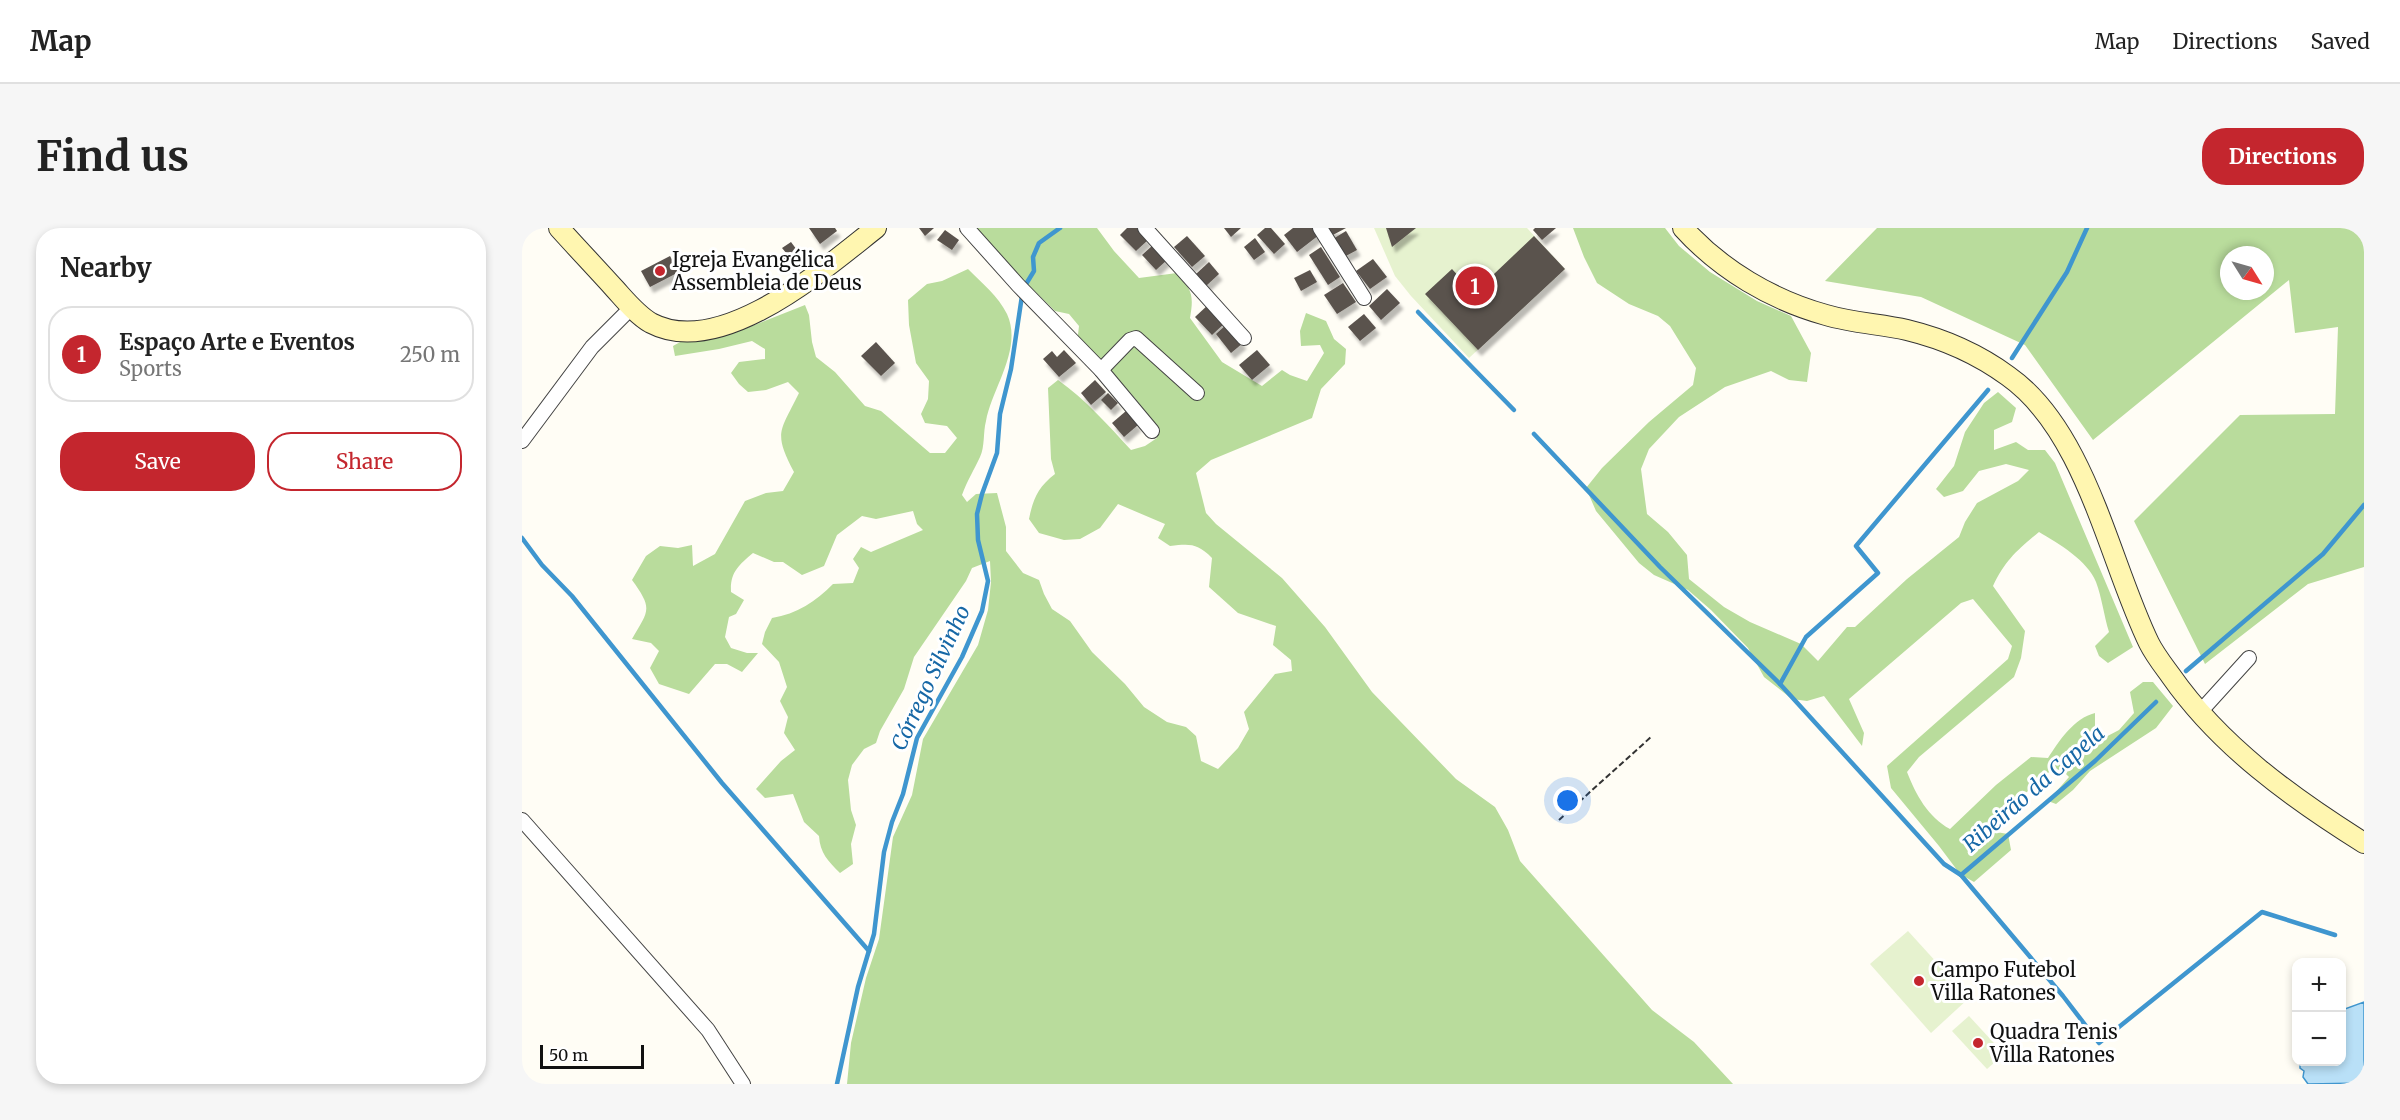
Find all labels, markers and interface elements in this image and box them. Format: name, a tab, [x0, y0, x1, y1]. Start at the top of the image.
text: Map	[30, 23, 92, 59]
text: Map	[2095, 28, 2139, 55]
text: Directions	[2172, 28, 2277, 55]
text: Saved	[2310, 28, 2370, 55]
button: Directions	[2202, 128, 2364, 185]
text: Find us	[36, 130, 189, 182]
north arrow	[2220, 246, 2274, 300]
place label: Igreja Evangélica Assembleia de Deus	[671, 247, 862, 295]
text: Nearby	[60, 251, 152, 284]
marker: Igreja Evangélica Assembleia de Deus	[653, 264, 667, 278]
pin: 1	[1456, 264, 1494, 308]
text: Espaço Arte e Eventos	[119, 328, 355, 356]
text: 1	[77, 342, 86, 367]
text: 250 m	[400, 342, 460, 367]
text: Sports	[119, 356, 182, 381]
button: Save	[60, 432, 255, 491]
button: Share	[267, 432, 462, 491]
water label: Córrego Silvinho	[885, 601, 976, 755]
water label: Ribeirão da Capela	[1957, 720, 2110, 858]
your location	[1553, 786, 1582, 815]
place label: Campo Futebol Villa Ratones	[1930, 957, 2076, 1005]
map controls	[2292, 958, 2346, 1066]
button: +	[2292, 958, 2346, 1012]
marker: Campo Futebol Villa Ratones	[1912, 974, 1926, 988]
button: −	[2292, 1012, 2346, 1066]
place label: Quadra Tenis Villa Ratones	[1989, 1019, 2118, 1067]
marker: Quadra Tenis Villa Ratones	[1971, 1036, 1985, 1050]
scale bar	[540, 1042, 644, 1070]
text: 50 m	[549, 1045, 588, 1065]

